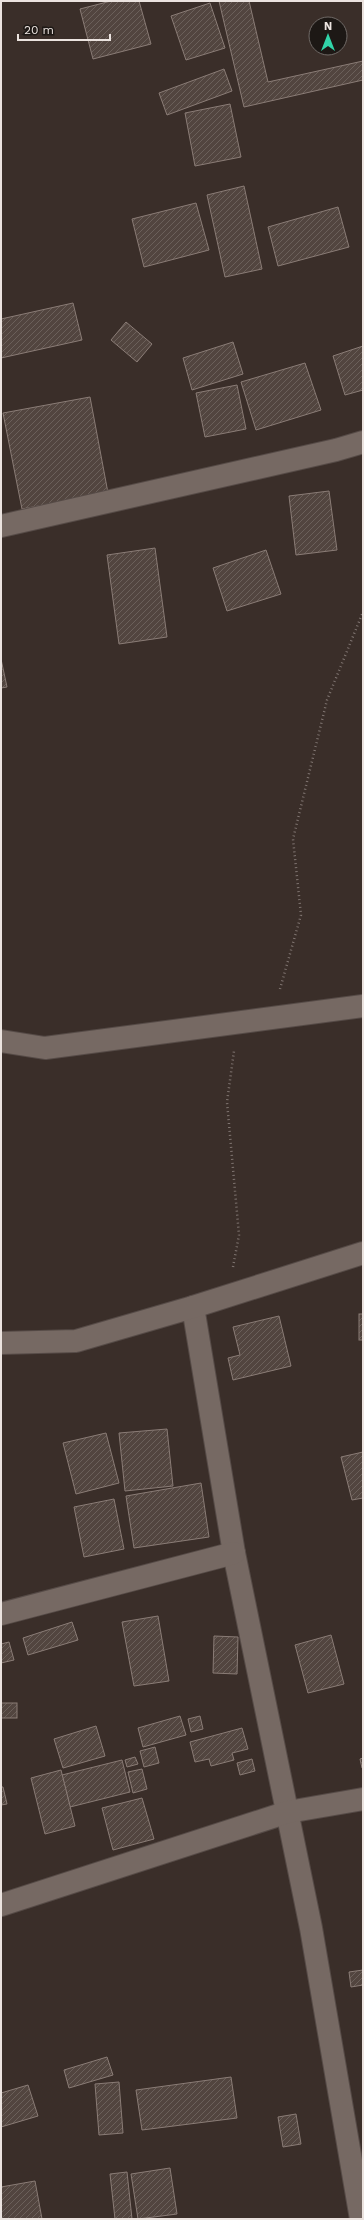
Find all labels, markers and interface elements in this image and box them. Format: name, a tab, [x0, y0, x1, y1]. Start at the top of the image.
scale bar	[18, 16, 110, 42]
north arrow	[308, 16, 348, 56]
text: N	[324, 20, 332, 33]
text: 20 m	[24, 23, 54, 37]

